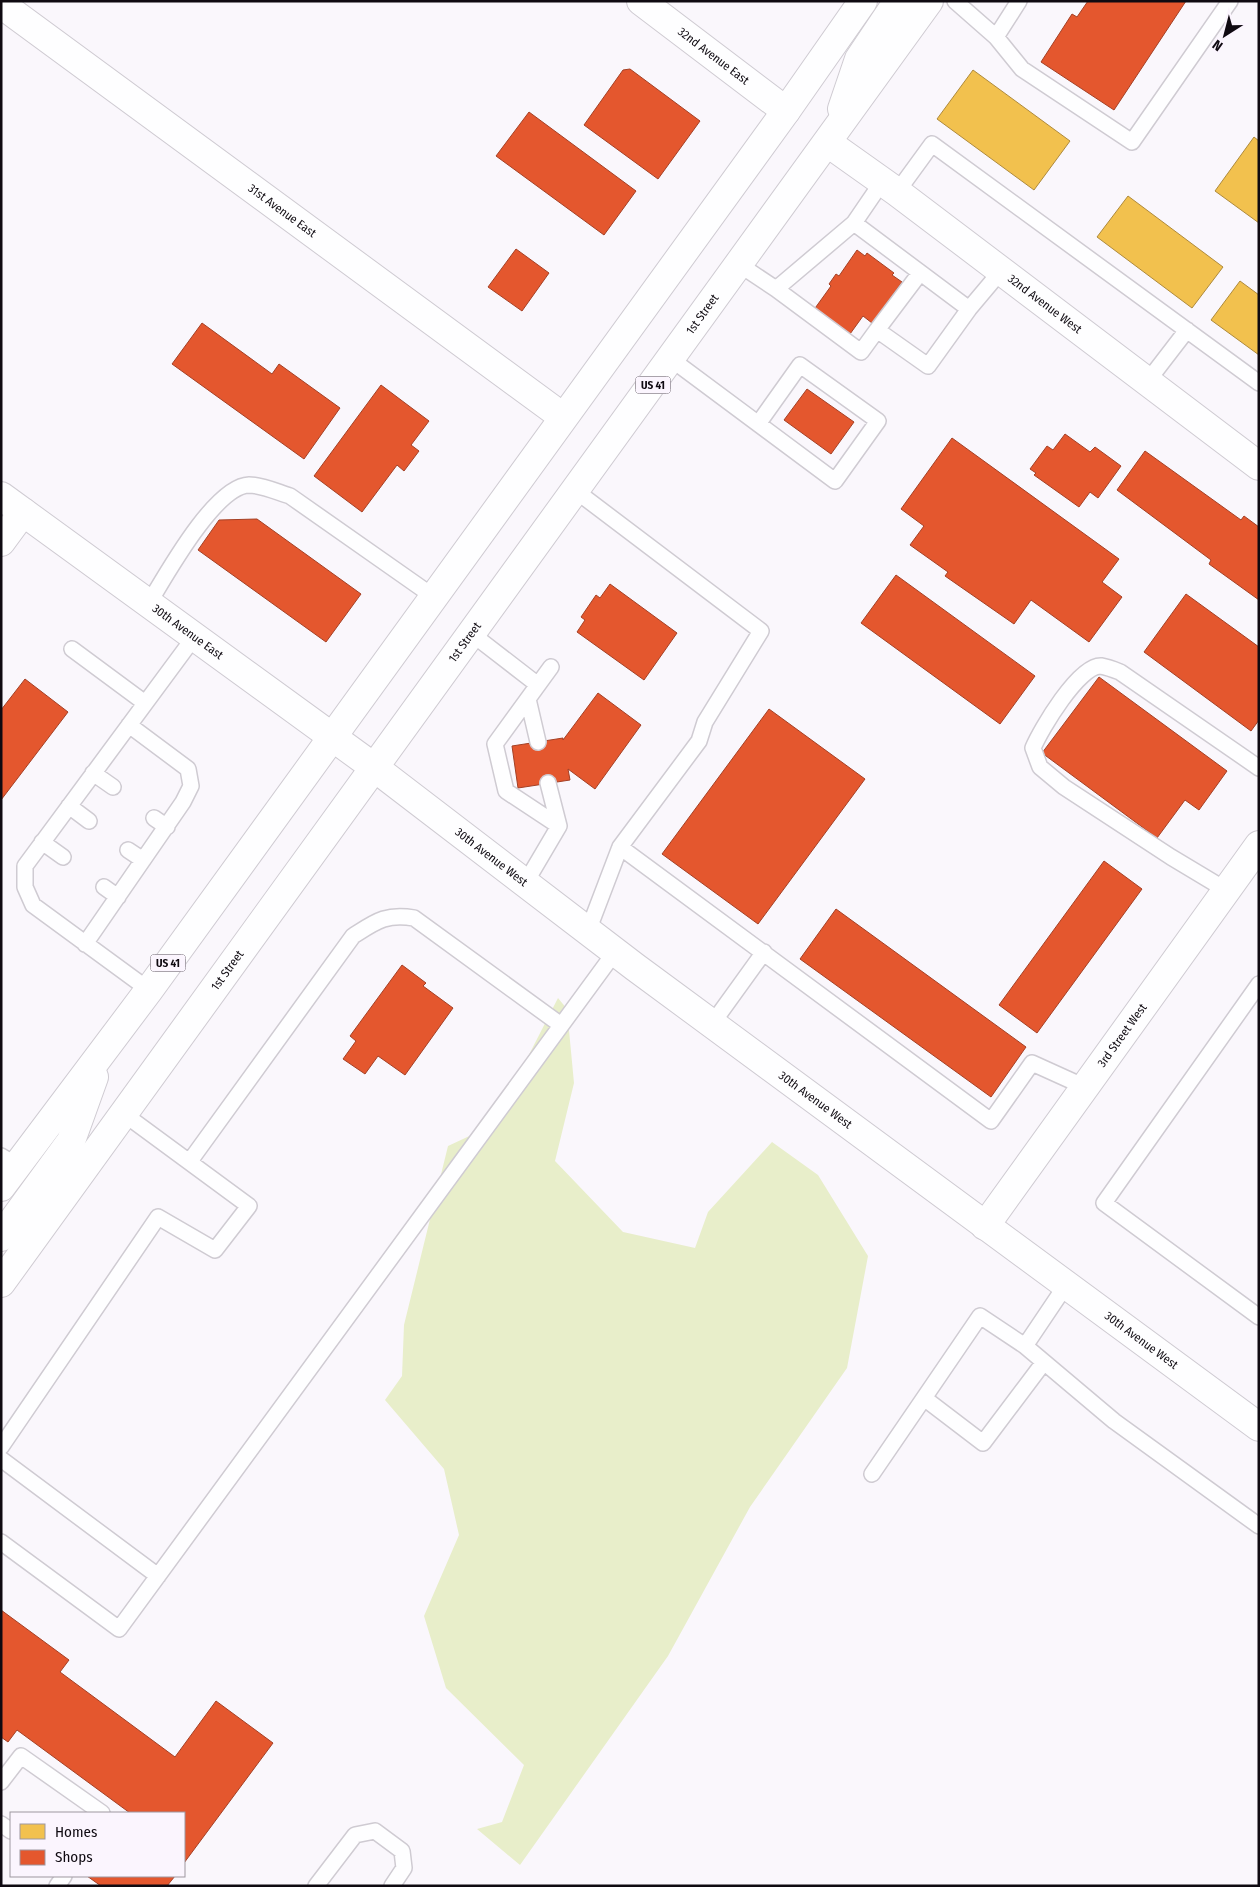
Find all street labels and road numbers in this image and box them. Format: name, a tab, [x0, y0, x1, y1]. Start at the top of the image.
street label: 32nd Avenue East	[675, 25, 752, 87]
street label: 31st Avenue East	[245, 181, 319, 240]
street label: 32nd Avenue West	[1005, 271, 1085, 336]
street label: 1st Street	[683, 291, 722, 337]
road number: US 41	[636, 376, 670, 394]
street label: 30th Avenue East	[150, 601, 226, 662]
street label: 1st Street	[446, 619, 484, 665]
street label: 30th Avenue West	[452, 825, 530, 889]
street label: 1st Street	[208, 947, 247, 993]
road number: US 41	[150, 954, 186, 971]
street label: 3rd Street West	[1095, 1001, 1150, 1070]
street label: 30th Avenue West	[776, 1068, 855, 1132]
street label: 30th Avenue West	[1102, 1309, 1181, 1372]

